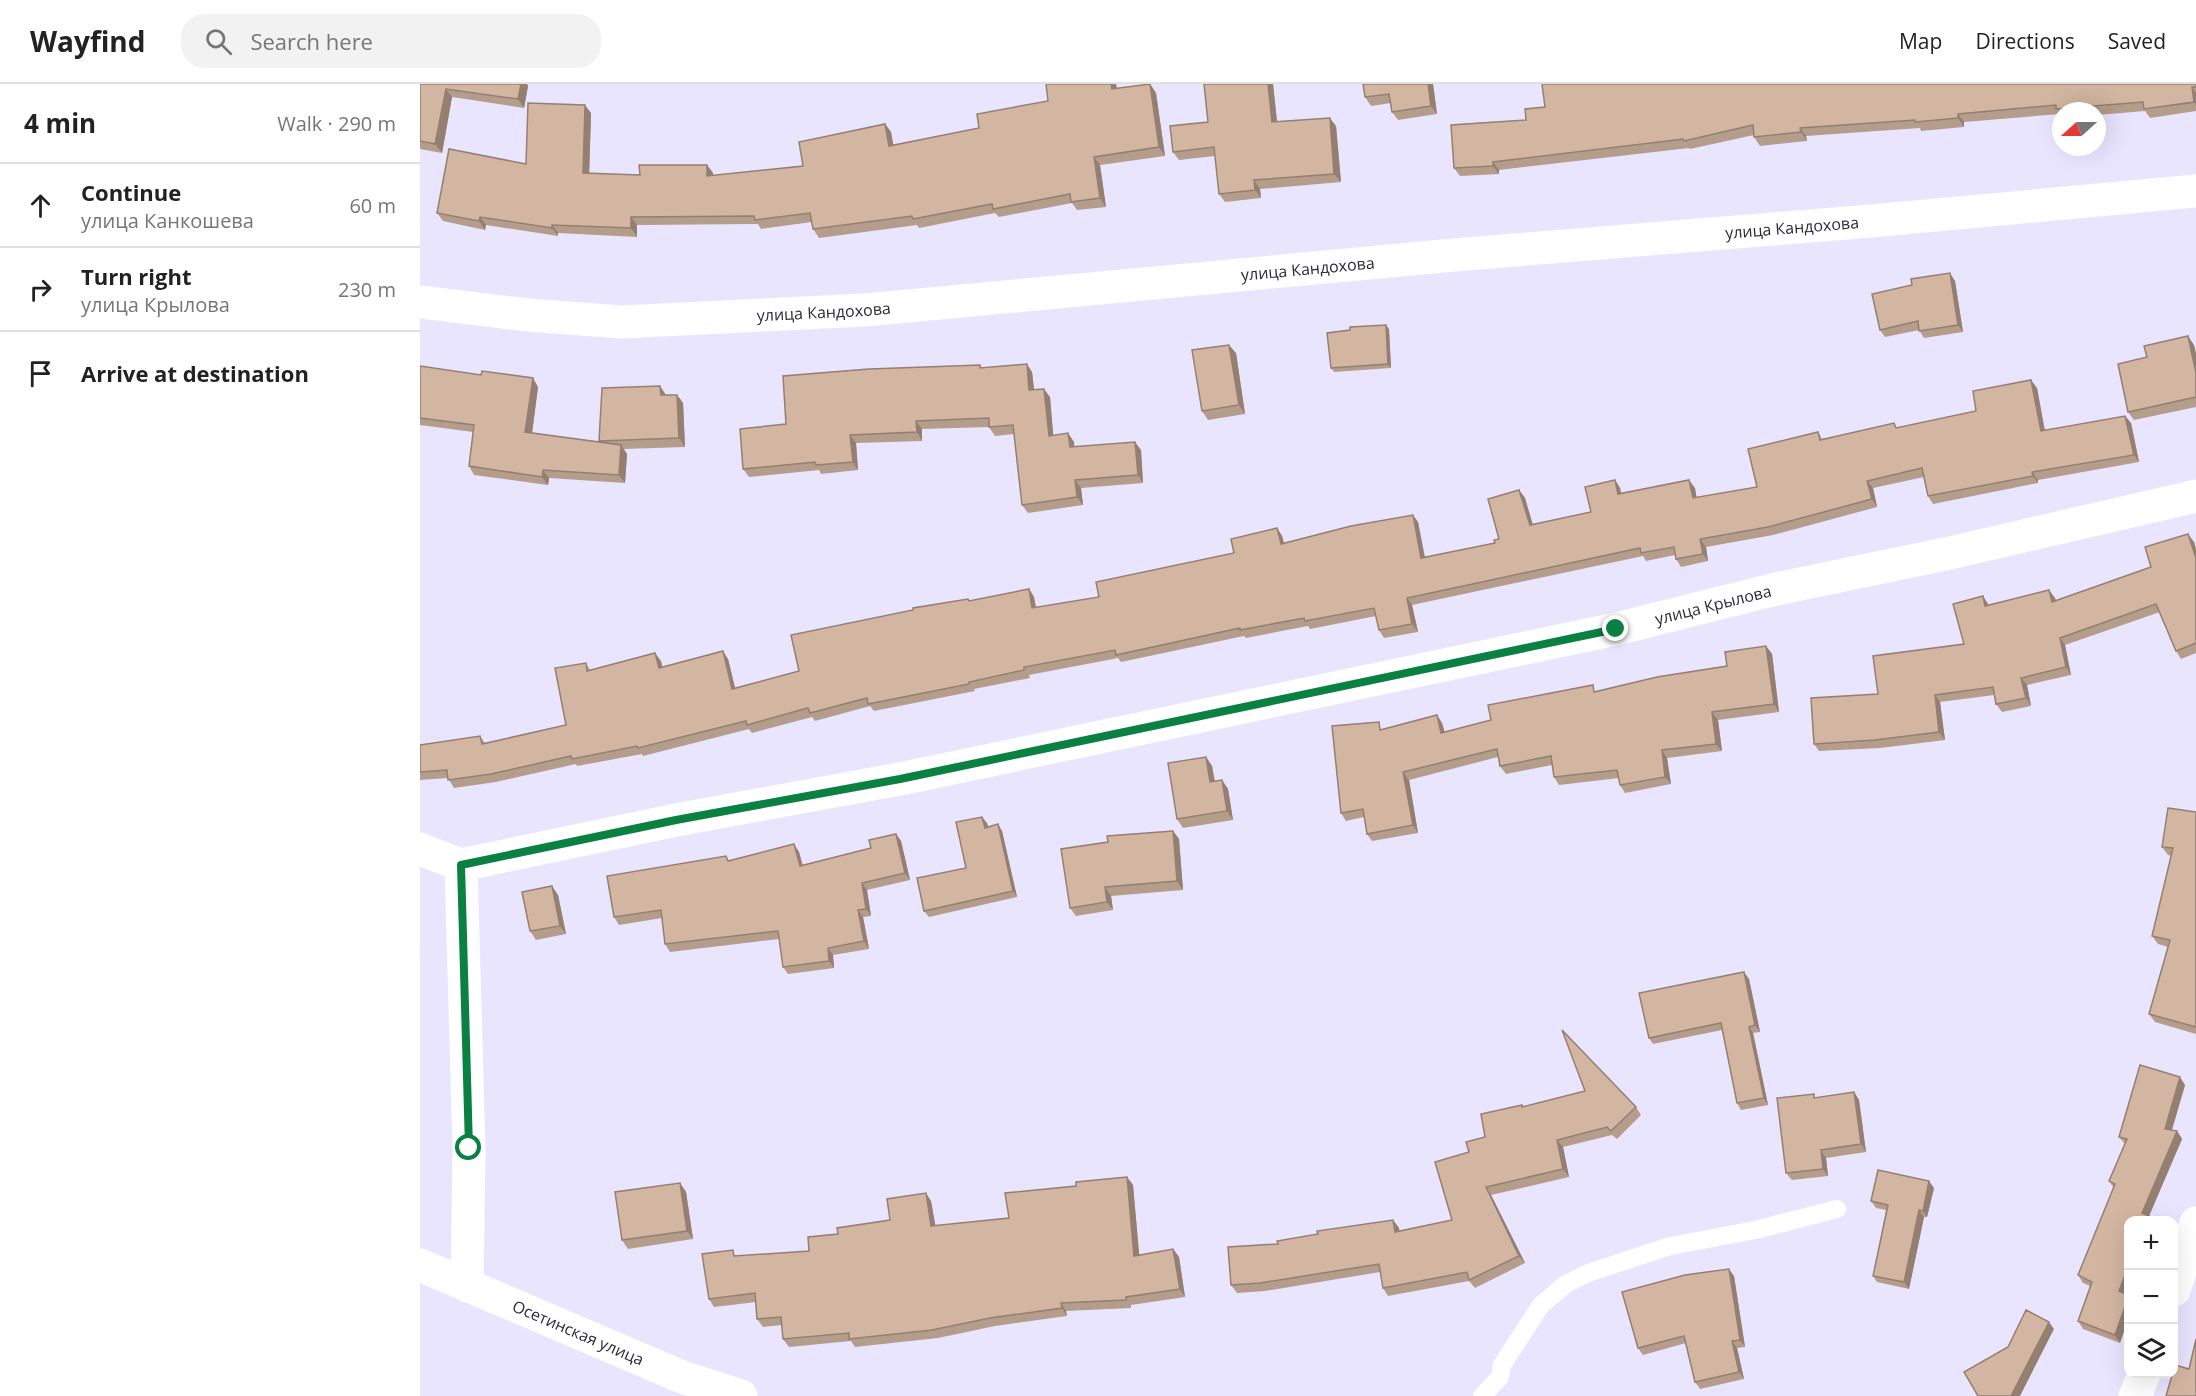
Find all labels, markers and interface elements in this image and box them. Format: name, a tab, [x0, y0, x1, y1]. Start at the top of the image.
search box	[181, 14, 601, 68]
text: Wayfind	[30, 22, 145, 60]
icon: search	[202, 25, 235, 58]
text: Search here	[250, 26, 373, 56]
text: Map	[1899, 27, 1942, 55]
text: Directions	[1975, 27, 2075, 55]
text: Saved	[2108, 27, 2166, 55]
north arrow	[2052, 102, 2106, 156]
text: 4 min	[24, 105, 96, 141]
text: Walk · 290 m	[277, 110, 396, 137]
text: Continue	[81, 177, 181, 207]
icon: ahead	[24, 189, 57, 222]
text: 60 m	[349, 192, 396, 219]
text: улица Канкошева	[81, 207, 254, 234]
street label: улица Кандохова	[1724, 211, 1860, 244]
street label: улица Кандохова	[1240, 251, 1376, 286]
text: Turn right	[81, 261, 192, 291]
icon: right	[24, 273, 57, 306]
text: 230 m	[338, 276, 396, 303]
text: улица Крылова	[81, 291, 230, 318]
street label: улица Кандохова	[756, 297, 892, 326]
icon: arrive	[24, 357, 57, 390]
text: Arrive at destination	[81, 358, 309, 388]
street label: улица Крылова	[1653, 580, 1774, 630]
route end	[1602, 615, 1628, 641]
route start	[455, 1134, 481, 1160]
map controls	[2124, 1216, 2178, 1378]
button: +	[2124, 1216, 2178, 1270]
button: −	[2124, 1270, 2178, 1324]
street label: Осетинская улица	[509, 1295, 647, 1370]
button: layers	[2124, 1324, 2178, 1378]

